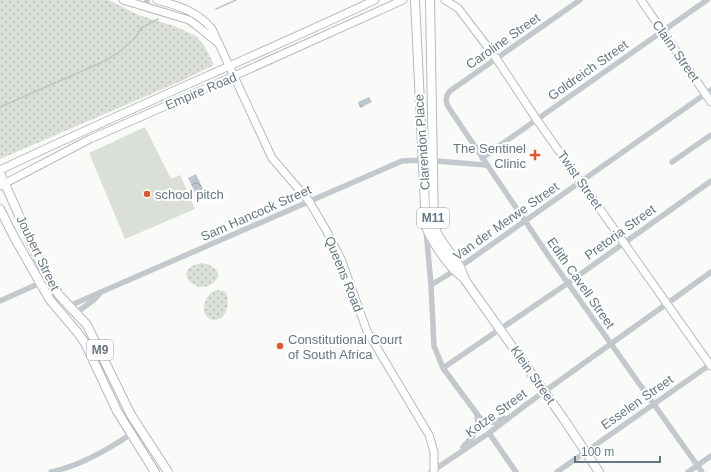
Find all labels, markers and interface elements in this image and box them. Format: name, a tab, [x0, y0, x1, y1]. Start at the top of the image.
street label: Caroline Street	[463, 10, 543, 72]
street label: Claim Street	[649, 17, 703, 85]
street label: Goldreich Street	[545, 37, 631, 103]
street label: Empire Road	[163, 69, 239, 113]
street label: Clarendon Place	[411, 94, 433, 190]
place label: The Sentinel Clinic	[453, 141, 526, 171]
street label: Twist Street	[554, 148, 606, 212]
marker: The Sentinel Clinic	[529, 149, 541, 161]
street label: Van der Merwe Street	[450, 179, 562, 263]
street label: Sam Hancock Street	[198, 182, 314, 244]
place label: school pitch	[155, 187, 224, 202]
marker: school pitch	[142, 189, 152, 199]
street label: Pretoria Street	[582, 201, 659, 263]
road number: M11	[417, 208, 449, 228]
street label: Joubert Street	[13, 213, 63, 293]
street label: Queens Road	[322, 234, 366, 314]
street label: Edith Cavell Street	[544, 235, 618, 332]
place label: Constitutional Court of South Africa	[288, 332, 403, 362]
road number: M9	[87, 340, 113, 360]
marker: Constitutional Court of South Africa	[275, 341, 285, 351]
street label: Klein Street	[508, 343, 559, 407]
street label: Esselen Street	[598, 371, 676, 432]
street label: Kotze Street	[463, 386, 530, 440]
scale bar	[575, 438, 660, 464]
text: 100 m	[581, 445, 614, 459]

